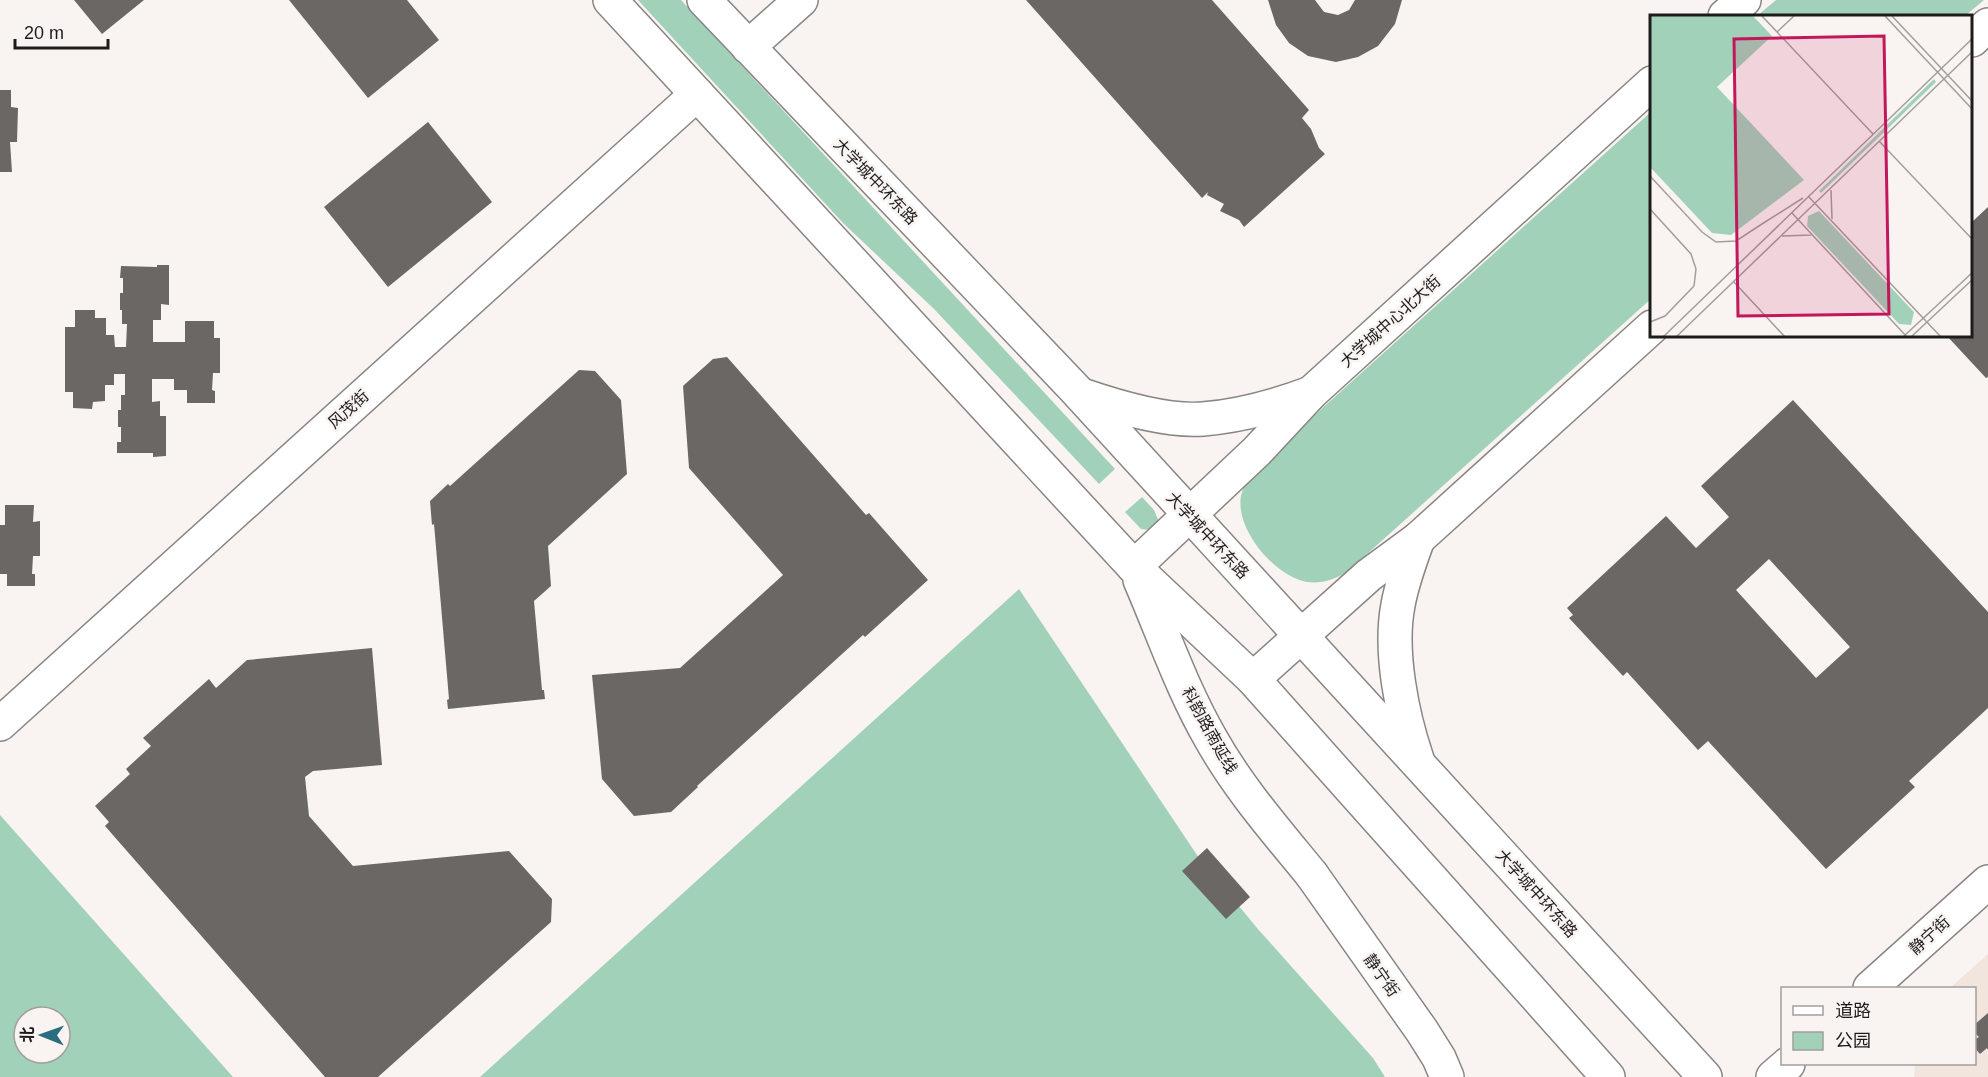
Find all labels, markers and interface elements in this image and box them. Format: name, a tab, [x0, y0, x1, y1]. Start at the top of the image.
scale bar	[15, 12, 108, 50]
inset map	[1650, 15, 1973, 338]
text: 20 m	[24, 23, 64, 43]
street label: 大学城中环东路	[831, 135, 921, 228]
street label: 大学城中心北大街	[1337, 272, 1444, 371]
street label: 风茂街	[325, 387, 372, 432]
street label: 大学城中环东路	[1163, 489, 1252, 582]
street label: 科韵路南延线	[1179, 684, 1240, 776]
street label: 大学城中环东路	[1493, 846, 1580, 941]
street label: 静宁街	[1906, 913, 1953, 958]
street label: 静宁街	[1361, 951, 1402, 1000]
legend	[1781, 987, 1976, 1065]
text: 道路	[1835, 1001, 1871, 1021]
north arrow	[12, 1005, 72, 1065]
text: 北	[19, 1027, 36, 1043]
text: 公园	[1835, 1031, 1871, 1051]

